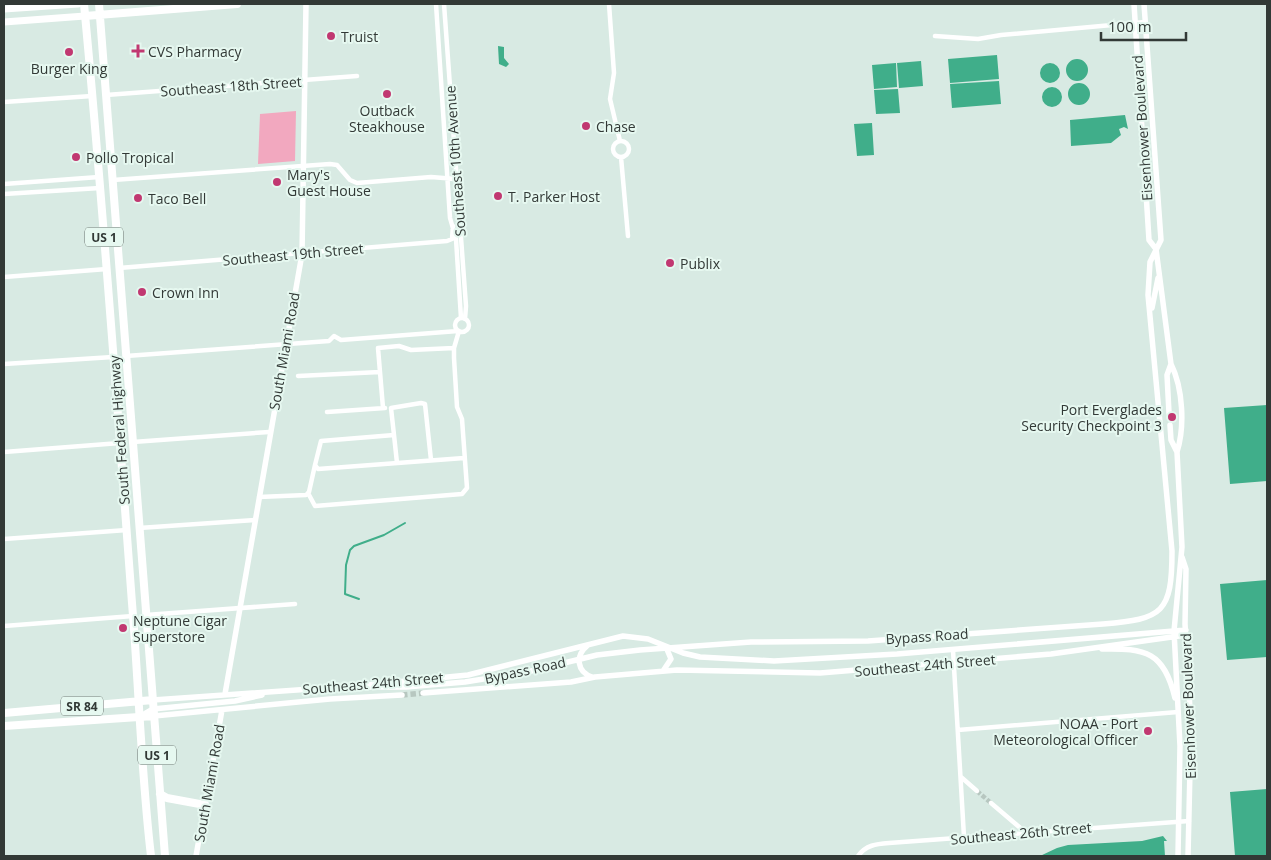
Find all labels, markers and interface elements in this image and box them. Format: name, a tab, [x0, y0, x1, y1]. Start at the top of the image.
scale bar	[1101, 10, 1186, 42]
text: 100 m	[1108, 16, 1152, 36]
place label: Truist	[341, 27, 378, 46]
marker: Truist	[325, 30, 337, 42]
place label: CVS Pharmacy	[148, 42, 242, 61]
marker: CVS Pharmacy	[132, 45, 144, 57]
marker: Burger King	[63, 46, 75, 58]
street label: Eisenhower Boulevard	[1127, 55, 1157, 201]
place label: Burger King	[31, 59, 108, 78]
street label: Southeast 18th Street	[160, 72, 302, 100]
street label: Southeast 10th Avenue	[440, 85, 470, 237]
marker: Outback Steakhouse	[381, 88, 393, 100]
place label: Outback Steakhouse	[349, 101, 425, 136]
place label: Chase	[596, 117, 636, 136]
marker: Chase	[580, 120, 592, 132]
place label: Pollo Tropical	[86, 148, 174, 167]
marker: Pollo Tropical	[70, 151, 82, 163]
place label: Mary's Guest House	[287, 165, 371, 200]
marker: Mary's Guest House	[271, 176, 283, 188]
place label: T. Parker Host	[508, 187, 600, 206]
place label: Taco Bell	[148, 189, 206, 208]
marker: T. Parker Host	[492, 190, 504, 202]
marker: Taco Bell	[132, 192, 144, 204]
road number: US 1	[85, 228, 123, 246]
street label: Southeast 19th Street	[222, 238, 364, 270]
place label: Publix	[680, 254, 721, 273]
marker: Publix	[664, 257, 676, 269]
place label: Crown Inn	[152, 283, 219, 302]
marker: Crown Inn	[136, 286, 148, 298]
street label: South Miami Road	[264, 291, 304, 411]
street label: South Federal Highway	[104, 354, 134, 505]
place label: Port Everglades Security Checkpoint 3	[1021, 400, 1162, 435]
marker: Port Everglades Security Checkpoint 3	[1166, 411, 1178, 423]
place label: Neptune Cigar Superstore	[133, 611, 227, 646]
marker: Neptune Cigar Superstore	[117, 622, 129, 634]
street label: Bypass Road	[885, 624, 969, 648]
street label: Eisenhower Boulevard	[1176, 633, 1200, 779]
street label: Southeast 24th Street	[854, 649, 996, 681]
street label: Bypass Road	[483, 652, 567, 688]
street label: Southeast 24th Street	[302, 667, 444, 699]
road number: SR 84	[61, 696, 103, 716]
place label: NOAA - Port Meteorological Officer	[993, 714, 1138, 749]
street label: South Miami Road	[189, 723, 229, 843]
marker: NOAA - Port Meteorological Officer	[1142, 725, 1154, 737]
road number: US 1	[138, 746, 176, 764]
street label: Southeast 26th Street	[950, 817, 1092, 849]

